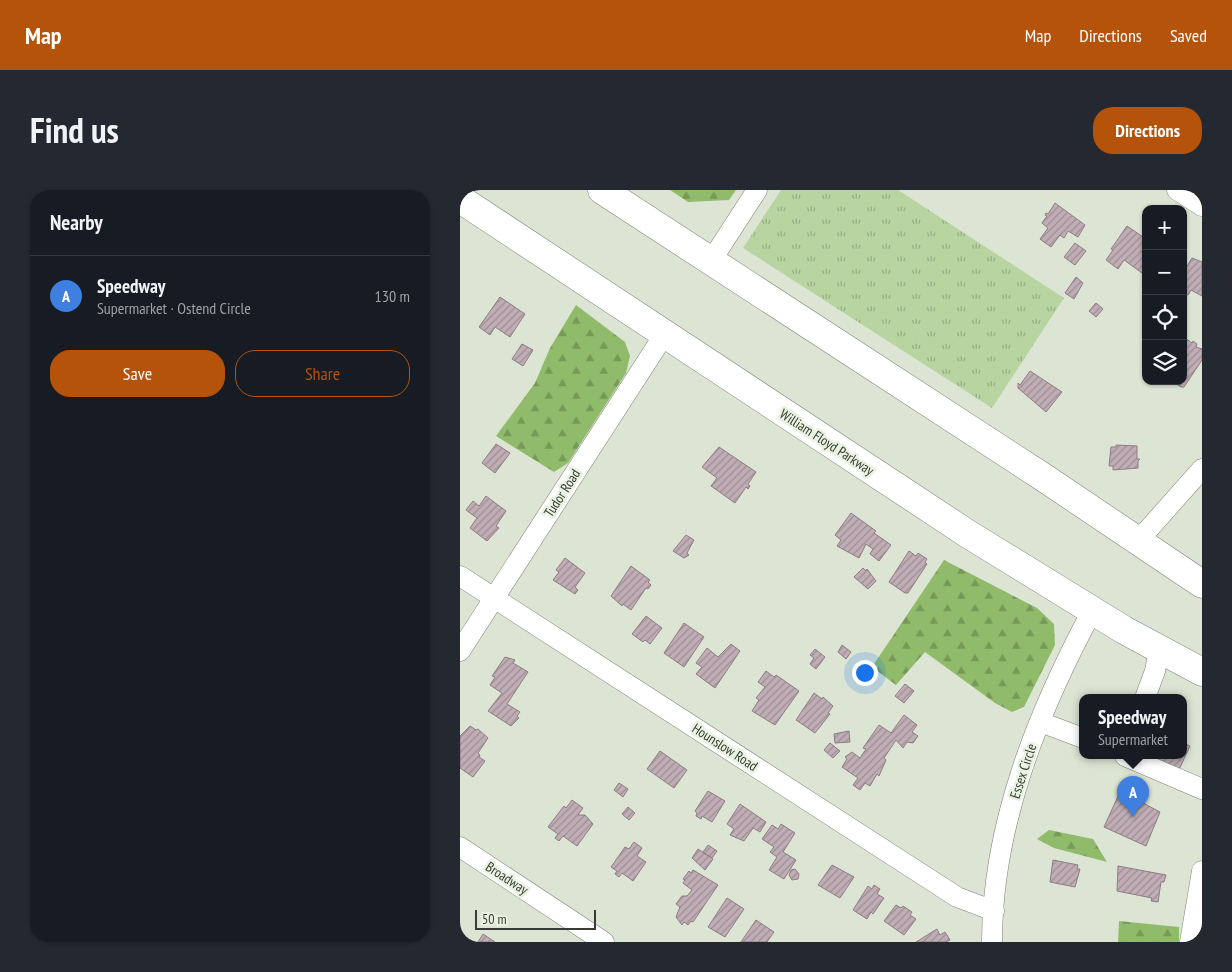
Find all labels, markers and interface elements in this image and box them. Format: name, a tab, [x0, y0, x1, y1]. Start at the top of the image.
text: Map	[25, 20, 62, 51]
text: Map	[1025, 24, 1051, 47]
text: Directions	[1079, 24, 1142, 47]
text: Saved	[1170, 24, 1207, 47]
text: Find us	[30, 107, 119, 153]
button: Directions	[1093, 107, 1202, 154]
map controls	[1142, 205, 1187, 385]
button: +	[1142, 205, 1187, 250]
text: Nearby	[50, 209, 103, 236]
button: −	[1142, 250, 1187, 295]
text: Speedway	[97, 274, 165, 298]
text: A	[62, 286, 70, 306]
text: 130 m	[375, 286, 410, 306]
button: locate	[1142, 295, 1187, 340]
text: Supermarket · Ostend Circle	[97, 298, 251, 318]
button: layers	[1142, 340, 1187, 385]
button: Save	[50, 350, 225, 397]
button: Share	[235, 350, 410, 397]
street label: William Floyd Parkway	[776, 405, 878, 480]
street label: Tudor Road	[540, 465, 584, 521]
your location	[852, 660, 878, 686]
popup	[1079, 694, 1187, 759]
text: Speedway	[1098, 705, 1166, 729]
street label: Hounslow Road	[689, 719, 761, 775]
text: Supermarket	[1098, 729, 1168, 749]
street label: Essex Circle	[1006, 741, 1040, 801]
pin: A	[1117, 776, 1149, 817]
street label: Broadway	[482, 858, 532, 899]
scale bar	[475, 907, 596, 930]
text: 50 m	[482, 910, 507, 928]

